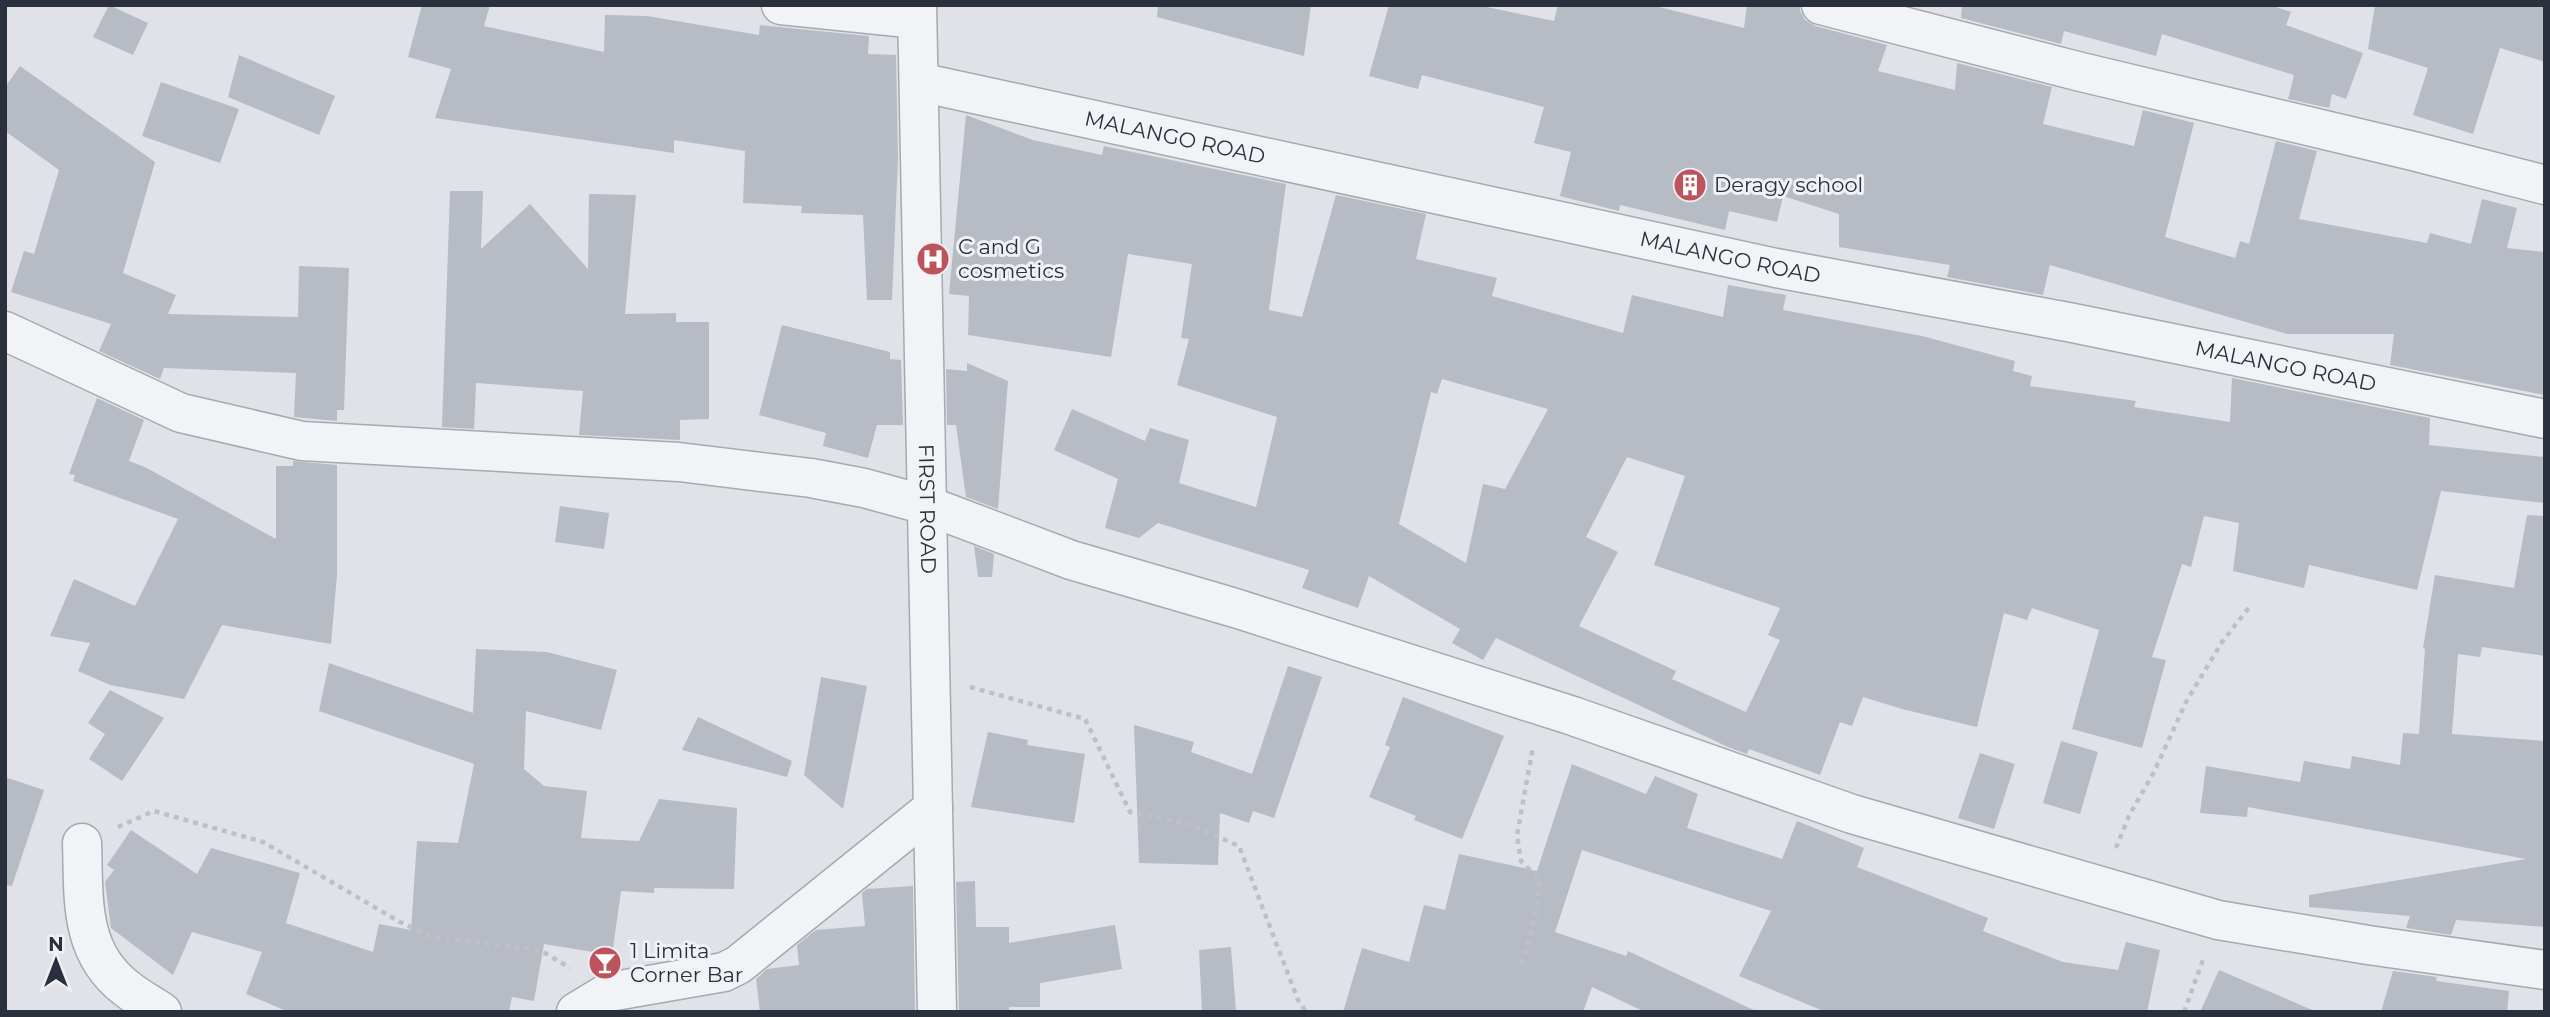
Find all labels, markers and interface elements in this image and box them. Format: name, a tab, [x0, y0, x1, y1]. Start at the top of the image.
street label: MALANGO ROAD	[1083, 105, 1268, 169]
building icon: Deragy school	[1671, 166, 1709, 204]
place label: Deragy school	[1714, 172, 1863, 197]
street label: MALANGO ROAD	[1638, 226, 1823, 288]
place label: C and G cosmetics	[958, 234, 1064, 283]
hospital icon: C and G cosmetics	[914, 240, 952, 278]
street label: MALANGO ROAD	[2193, 335, 2378, 396]
street label: FIRST ROAD	[914, 444, 941, 574]
north arrow	[21, 926, 91, 996]
text: N	[48, 933, 64, 956]
place label: 1 Limita Corner Bar	[630, 938, 743, 987]
bar icon: 1 Limita Corner Bar	[586, 944, 624, 982]

